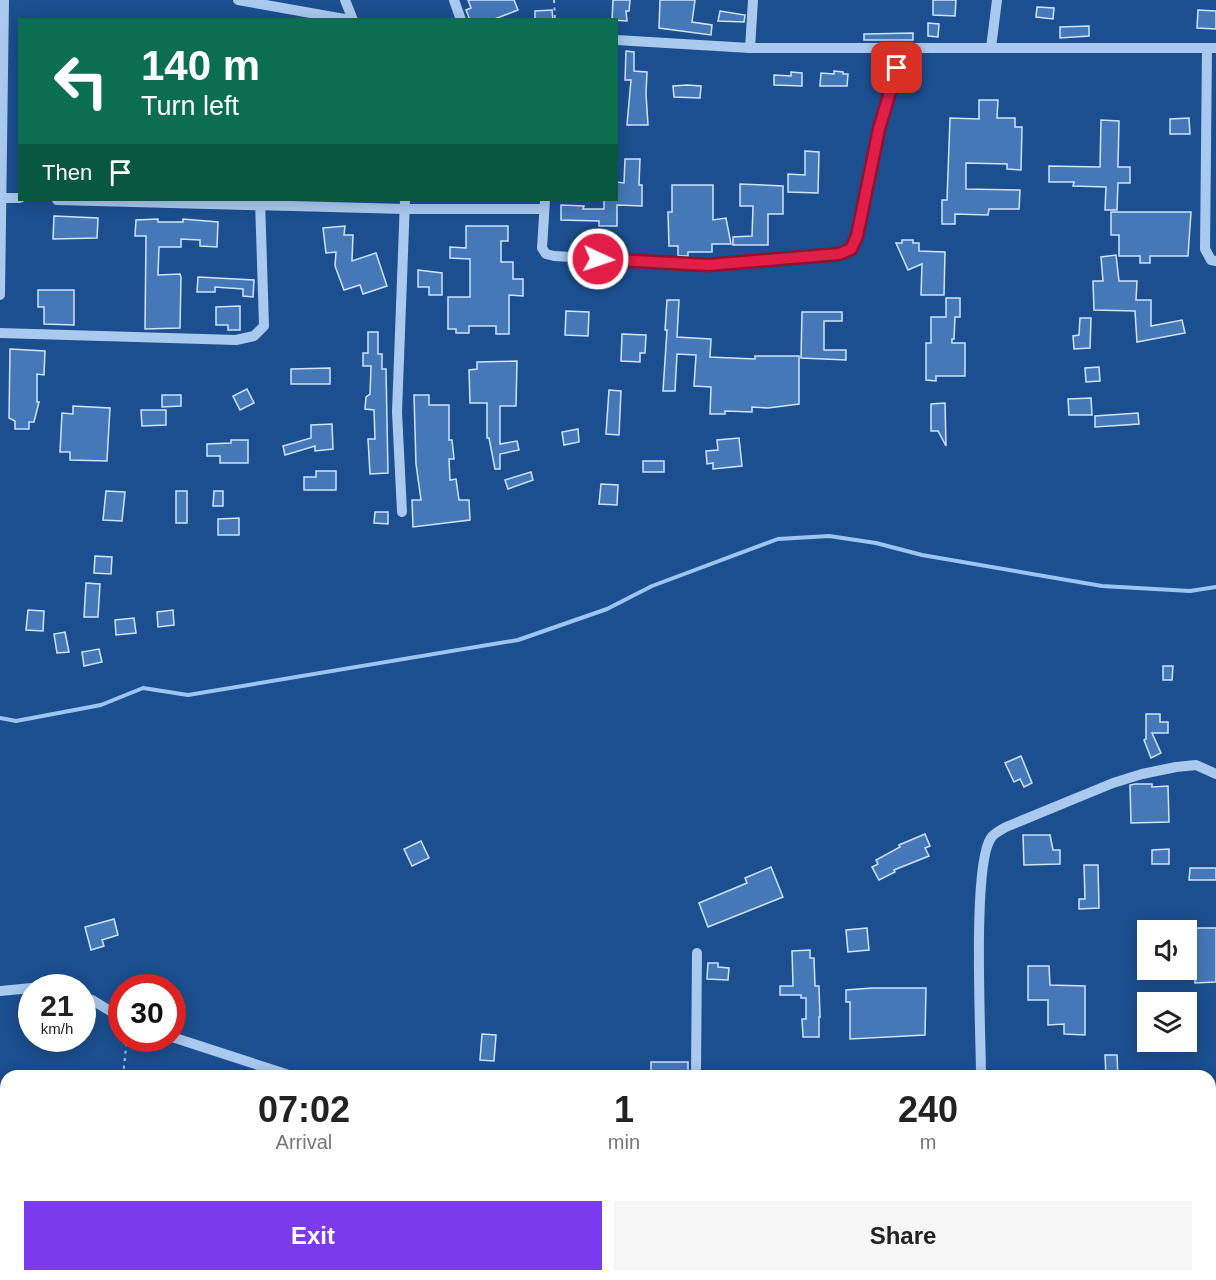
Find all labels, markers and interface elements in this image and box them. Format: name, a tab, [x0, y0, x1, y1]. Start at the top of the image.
icon: left	[42, 42, 120, 120]
text: 140 m	[141, 42, 260, 89]
pin	[871, 42, 922, 93]
icon: arrive	[880, 51, 913, 84]
text: Turn left	[141, 91, 239, 121]
icon: arrive	[104, 156, 137, 189]
text: Then	[42, 160, 92, 185]
position arrow	[566, 227, 630, 291]
map controls	[1137, 920, 1197, 1052]
button: sound	[1137, 920, 1197, 980]
speed limit sign: 30	[108, 974, 186, 1052]
text: 21	[40, 989, 74, 1022]
button: layers	[1137, 992, 1197, 1052]
text: km/h	[41, 1020, 73, 1037]
text: 07:02	[258, 1089, 350, 1130]
text: 1	[614, 1089, 634, 1130]
text: 240	[898, 1089, 958, 1130]
text: Arrival	[276, 1131, 332, 1153]
text: min	[608, 1131, 640, 1153]
text: m	[920, 1131, 936, 1153]
button: Exit	[24, 1201, 602, 1270]
button: Share	[614, 1201, 1192, 1270]

